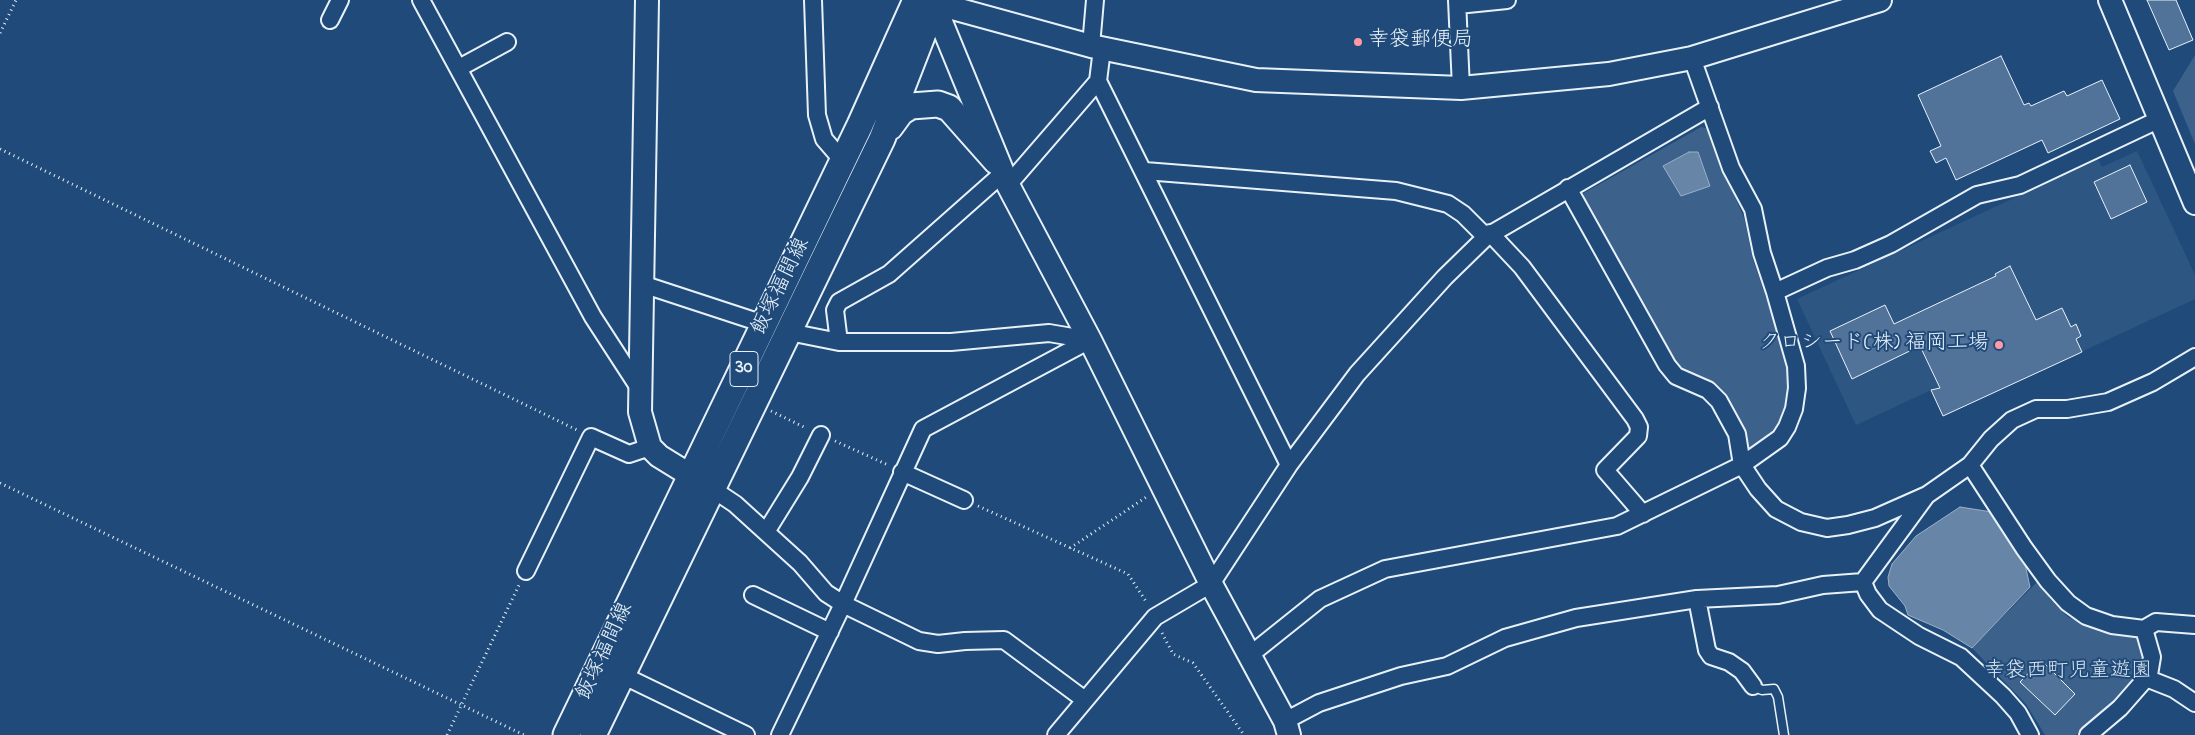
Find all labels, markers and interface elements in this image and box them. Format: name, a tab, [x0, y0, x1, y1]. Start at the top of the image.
place label: 幸袋郵便局	[1368, 29, 1473, 55]
marker: 幸袋郵便局	[1352, 36, 1364, 48]
street label: 飯塚福間線	[748, 234, 816, 340]
place label: クロシード(株) 福岡工場	[1759, 332, 1989, 358]
marker: クロシード(株) 福岡工場	[1993, 339, 2005, 351]
road number: 30	[730, 352, 758, 386]
street label: 飯塚福間線	[572, 599, 640, 705]
park label: 幸袋西町児童遊園	[1984, 660, 2152, 686]

